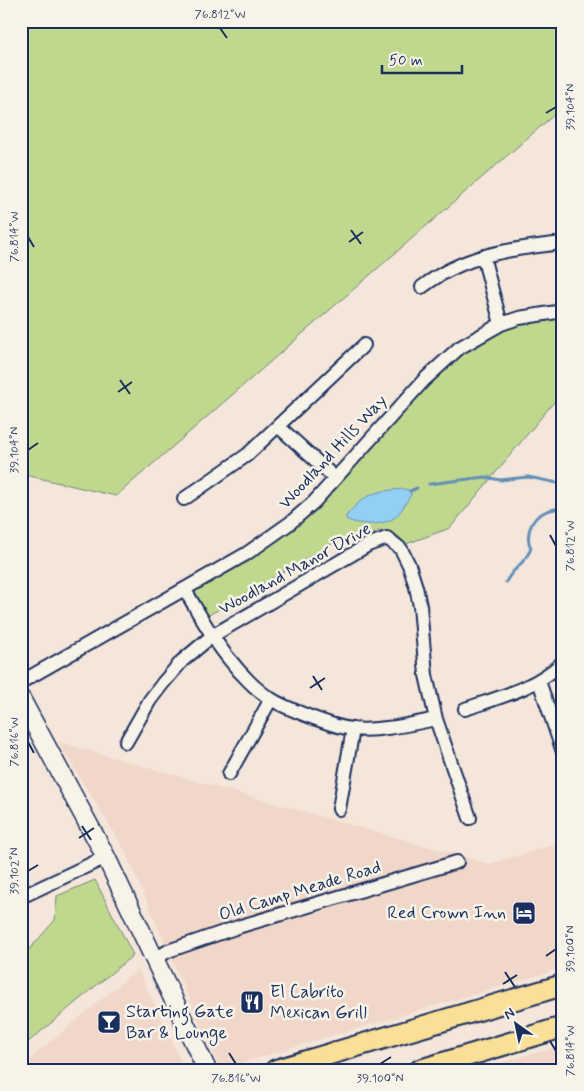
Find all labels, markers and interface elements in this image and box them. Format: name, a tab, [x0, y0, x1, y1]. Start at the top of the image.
text: 76.812°W	[195, 7, 245, 23]
scale bar	[382, 42, 462, 74]
text: 50 m	[389, 51, 423, 71]
text: 39.104°N	[563, 84, 579, 130]
text: 76.814°W	[7, 212, 23, 262]
street label: Woodland Hills Way	[273, 389, 393, 515]
text: 39.104°N	[7, 427, 23, 473]
street label: Woodland Manor Drive	[214, 517, 376, 621]
text: 76.812°W	[563, 521, 579, 571]
text: 76.816°W	[7, 717, 23, 767]
text: 39.102°N	[7, 848, 23, 894]
street label: Old Camp Meade Road	[216, 855, 384, 927]
hotel icon: Red Crown Inn	[511, 900, 537, 926]
place label: Red Crown Inn	[387, 901, 506, 925]
text: 39.100°N	[563, 926, 579, 972]
place label: El Cabrito Mexican Grill	[270, 980, 367, 1025]
restaurant icon: El Cabrito Mexican Grill	[239, 989, 265, 1015]
north arrow	[492, 998, 542, 1048]
place label: Starting Gate Bar & Lounge	[126, 1000, 234, 1046]
text: N	[501, 1004, 518, 1024]
bar icon: Starting Gate Bar & Lounge	[96, 1009, 122, 1035]
text: 76.814°W	[563, 1026, 579, 1076]
text: 76.816°W	[211, 1071, 261, 1087]
text: 39.100°N	[357, 1071, 403, 1087]

